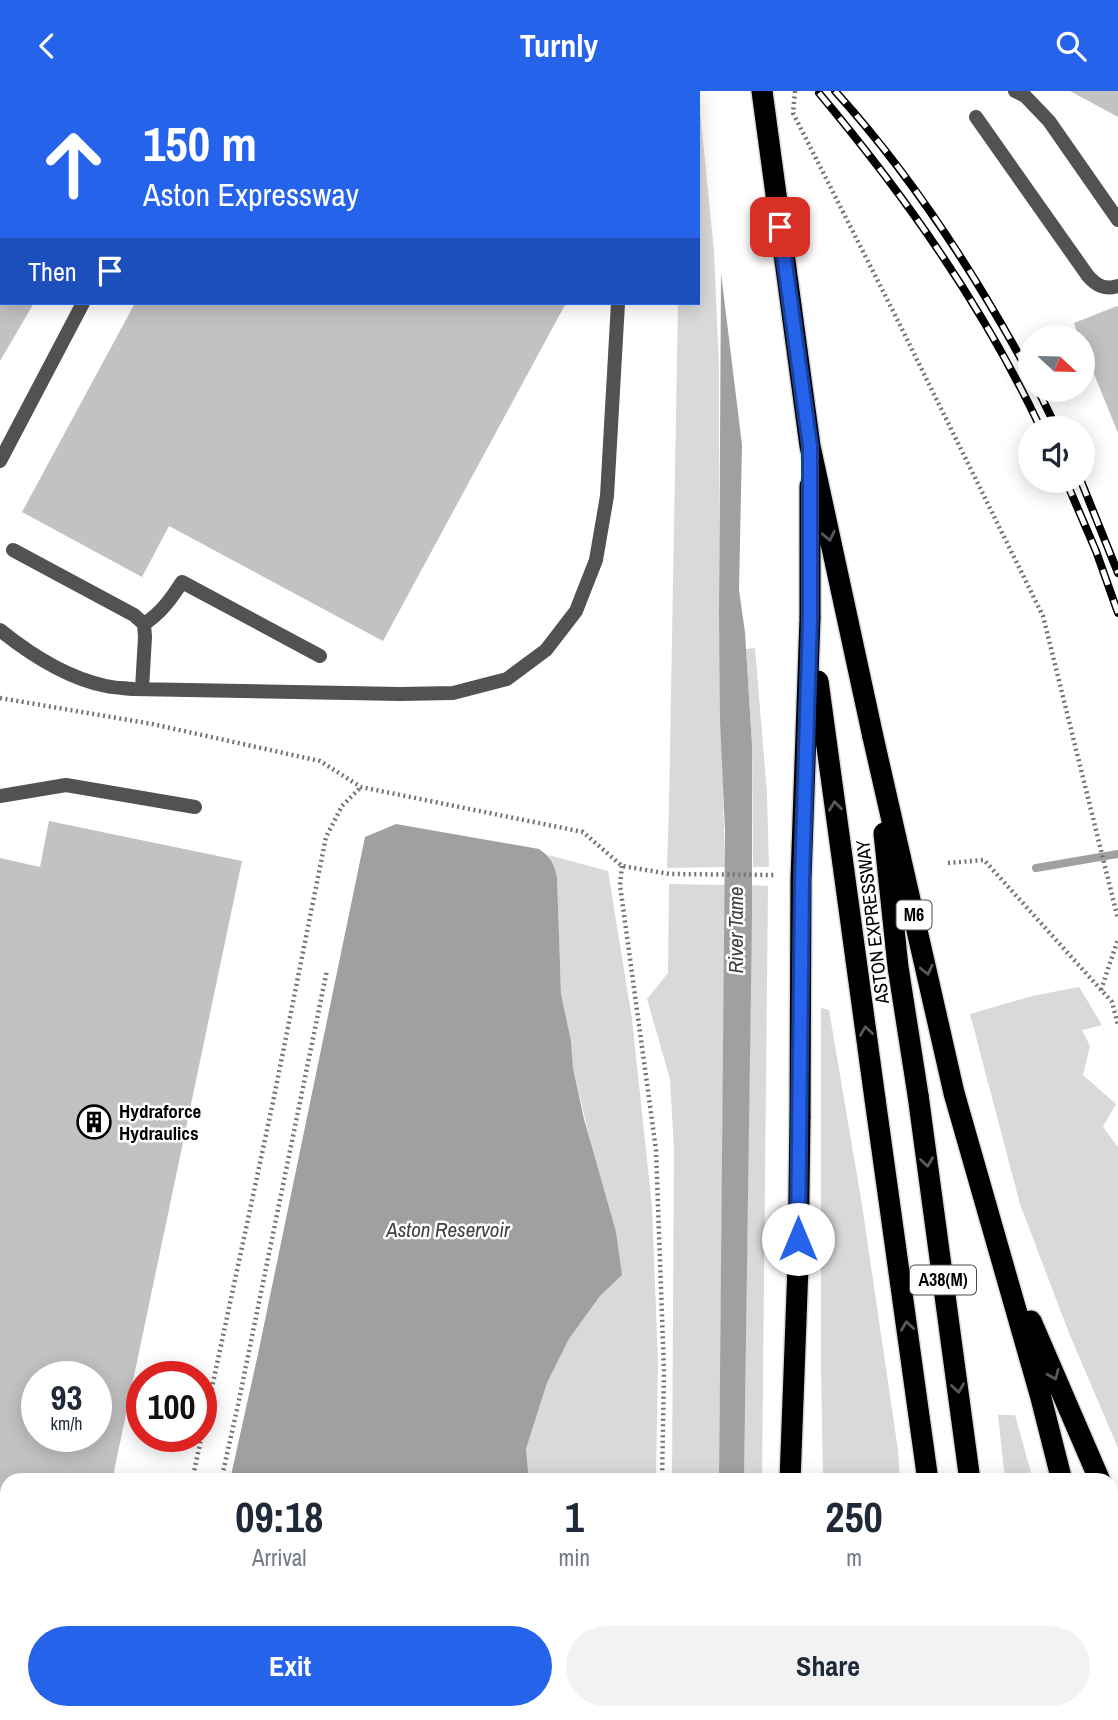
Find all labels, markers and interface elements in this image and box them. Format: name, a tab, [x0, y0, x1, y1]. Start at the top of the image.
text: Turnly	[520, 24, 598, 67]
icon: back	[28, 27, 66, 65]
icon: search	[1052, 27, 1090, 65]
text: 150 m	[143, 110, 257, 176]
icon: ahead	[28, 119, 119, 210]
text: Aston Expressway	[143, 173, 359, 216]
pin	[750, 197, 810, 257]
icon: arrive	[761, 208, 799, 246]
icon: arrive	[91, 252, 129, 290]
text: Then	[28, 254, 77, 289]
north arrow	[1018, 325, 1096, 403]
map controls	[1018, 325, 1095, 493]
button: sound	[1018, 416, 1095, 493]
one-way arrow	[821, 530, 836, 542]
one-way arrow	[827, 800, 842, 812]
street label: ASTON EXPRESSWAY	[849, 838, 895, 1007]
water label: River Tame	[721, 886, 750, 974]
road number: M6	[897, 901, 932, 929]
one-way arrow	[919, 964, 934, 976]
one-way arrow	[859, 1025, 874, 1037]
place label: Hydraforce Hydraulics	[119, 1098, 202, 1146]
building icon: Hydraforce Hydraulics	[75, 1103, 113, 1141]
one-way arrow	[919, 1156, 934, 1168]
position arrow	[761, 1202, 835, 1276]
water label: Aston Reservoir	[385, 1215, 511, 1244]
road number: A38(M)	[910, 1265, 976, 1295]
one-way arrow	[900, 1320, 915, 1332]
speed limit sign: 100	[126, 1361, 217, 1452]
one-way arrow	[1046, 1368, 1060, 1381]
text: 93	[51, 1374, 82, 1421]
one-way arrow	[950, 1382, 965, 1394]
text: km/h	[51, 1411, 83, 1436]
text: 09:18	[235, 1489, 323, 1545]
text: 1	[565, 1489, 584, 1545]
text: 250	[825, 1489, 883, 1545]
text: Arrival	[252, 1542, 307, 1573]
text: min	[559, 1542, 590, 1573]
text: m	[846, 1542, 862, 1573]
button: Exit	[28, 1626, 552, 1706]
button: Share	[566, 1626, 1090, 1706]

